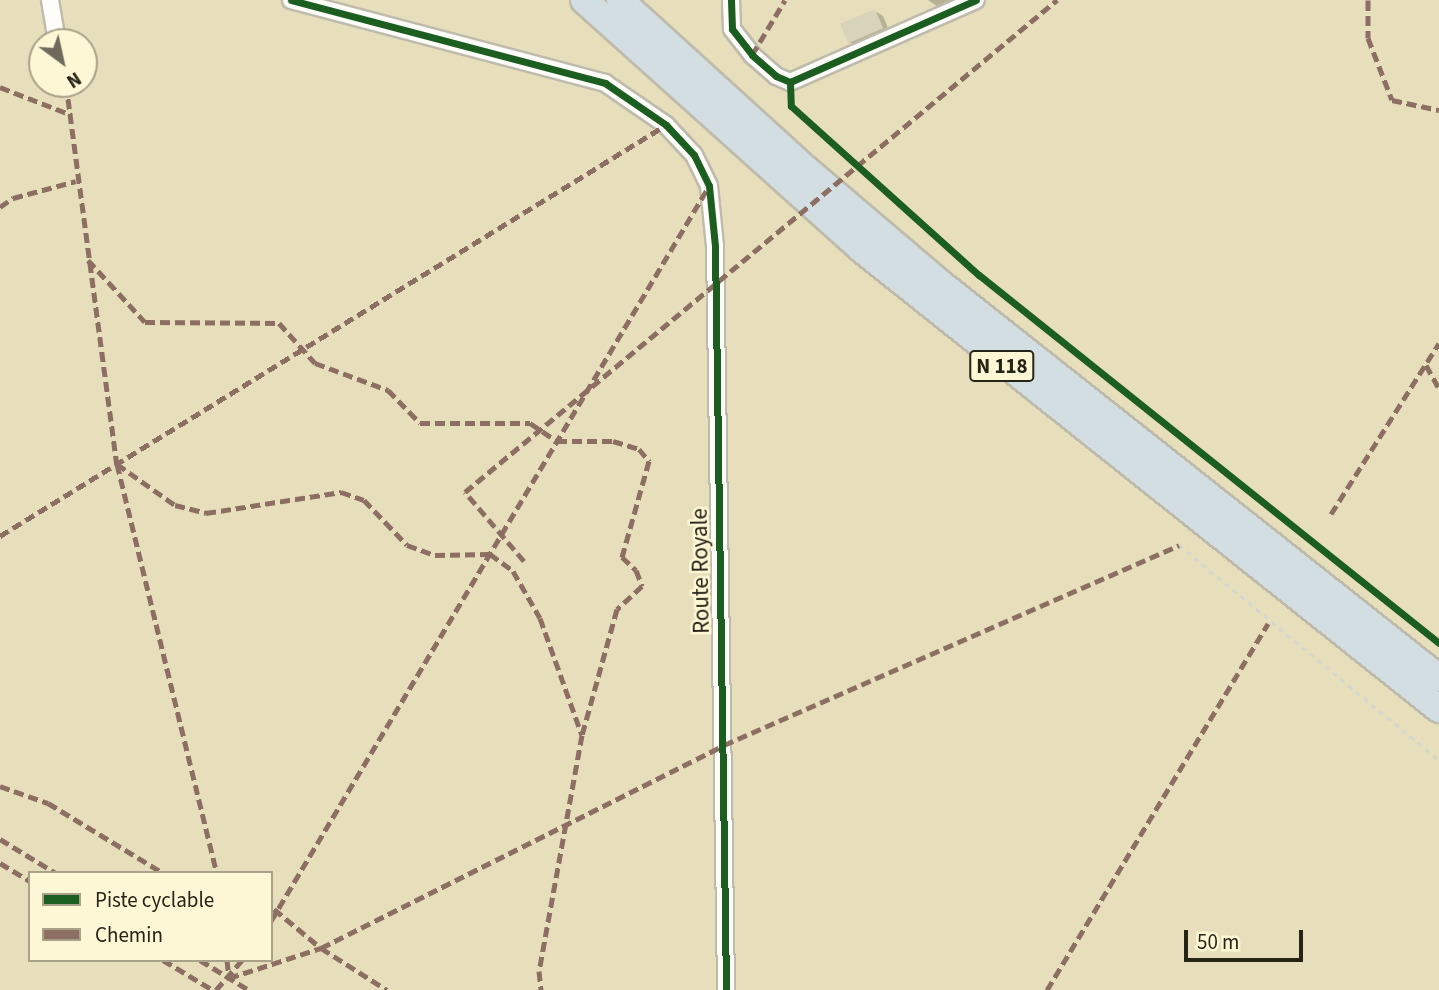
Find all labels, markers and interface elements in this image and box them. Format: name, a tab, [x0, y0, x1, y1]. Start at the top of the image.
north arrow	[28, 28, 98, 98]
text: N	[61, 65, 86, 94]
road number: N 118	[969, 348, 1035, 384]
street label: Route Royale	[686, 508, 716, 634]
legend	[28, 871, 273, 962]
text: Piste cyclable	[95, 885, 214, 915]
scale bar	[1187, 916, 1306, 960]
text: Chemin	[95, 920, 163, 950]
text: 50 m	[1197, 927, 1239, 957]

